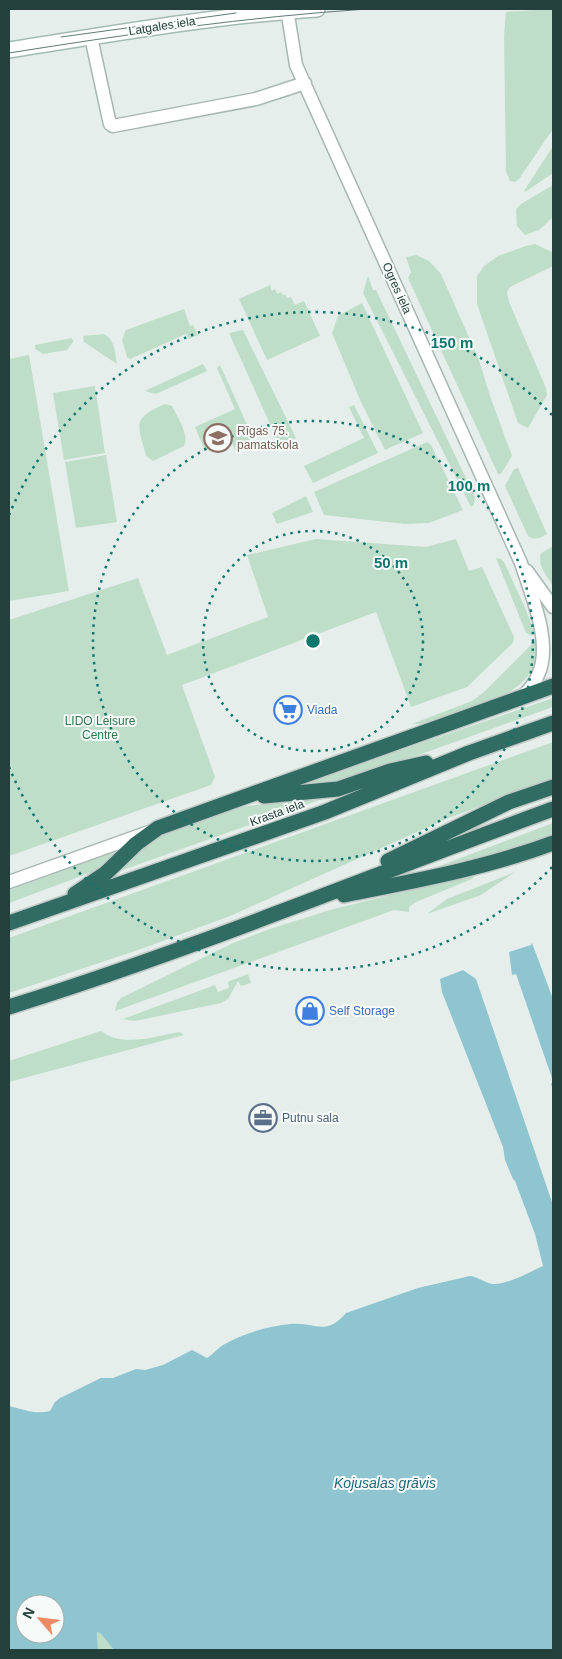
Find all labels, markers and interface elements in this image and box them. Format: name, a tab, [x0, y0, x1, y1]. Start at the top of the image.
street label: Latgales iela	[128, 14, 197, 38]
street label: Ogres iela	[379, 260, 415, 316]
text: 150 m	[431, 334, 473, 351]
school or university icon: Rīgas 75. pamatskola	[203, 423, 233, 453]
place label: Rīgas 75. pamatskola	[237, 424, 299, 452]
text: 100 m	[448, 477, 490, 494]
text: 50 m	[374, 554, 408, 571]
centre of rings	[304, 632, 322, 650]
supermarket icon: Viada	[273, 695, 303, 725]
place label: Viada	[307, 703, 338, 717]
park label: LIDO Leisure Centre	[65, 714, 136, 742]
street label: Krasta iela	[248, 797, 306, 829]
shop icon: Self Storage	[295, 996, 325, 1026]
place label: Self Storage	[329, 1004, 395, 1018]
office icon: Putnu sala	[248, 1103, 278, 1133]
place label: Putnu sala	[282, 1111, 339, 1125]
water label: Kojusalas grāvis	[334, 1475, 436, 1491]
north arrow	[15, 1594, 65, 1644]
text: N	[19, 1605, 38, 1621]

